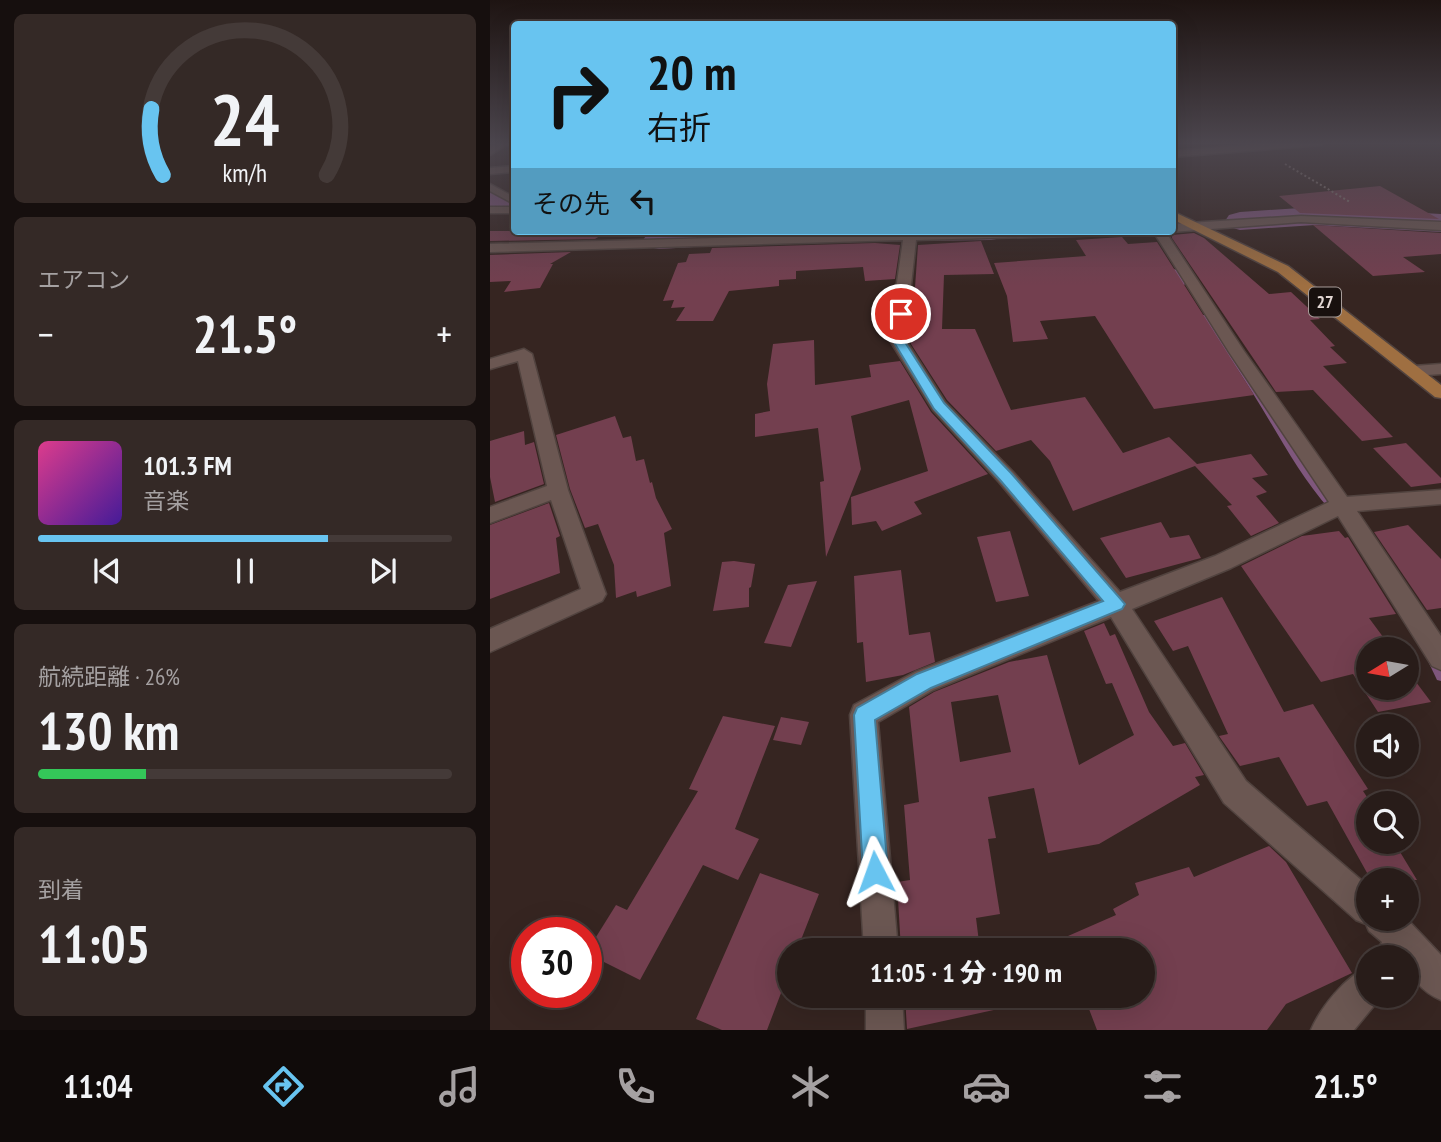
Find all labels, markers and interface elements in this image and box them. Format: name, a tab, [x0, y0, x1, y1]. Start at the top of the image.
text: 20 m	[647, 40, 736, 104]
icon: right	[532, 49, 623, 140]
text: 24	[210, 71, 280, 165]
text: 右折	[647, 106, 711, 148]
text: km/h	[223, 156, 267, 188]
icon: left	[624, 182, 662, 220]
text: その先	[532, 187, 610, 220]
text: エアコン	[38, 265, 130, 294]
pin	[871, 284, 931, 344]
road number: 27	[1309, 288, 1341, 316]
icon: arrive	[882, 295, 920, 333]
text: 21.5°	[193, 300, 297, 367]
text: −	[38, 309, 54, 358]
text: +	[436, 309, 452, 358]
text: 101.3 FM	[143, 449, 232, 482]
text: 音楽	[143, 486, 189, 515]
icon: previous	[88, 552, 126, 590]
icon: pause	[226, 552, 264, 590]
icon: next	[364, 552, 402, 590]
north arrow	[1356, 637, 1419, 700]
map controls	[1356, 637, 1419, 1008]
text: 航続距離 · 26%	[38, 662, 180, 691]
text: 130 km	[38, 697, 179, 764]
button: sound	[1356, 714, 1419, 777]
button: search	[1356, 791, 1419, 854]
position arrow	[838, 835, 912, 909]
button: +	[1356, 868, 1419, 931]
text: 到着	[38, 875, 84, 904]
text: 11:05	[38, 910, 150, 977]
speed limit sign: 30	[511, 917, 602, 1008]
button: −	[1356, 945, 1419, 1008]
text: 11:05 · 1 分 · 190 m	[870, 956, 1062, 989]
icon: directions	[259, 1062, 308, 1111]
icon: music	[435, 1062, 484, 1111]
icon: phone	[611, 1062, 660, 1111]
icon: climate	[786, 1062, 835, 1111]
icon: car	[962, 1062, 1011, 1111]
icon: filters	[1138, 1062, 1187, 1111]
text: 11:04	[63, 1065, 133, 1107]
text: 21.5°	[1313, 1065, 1378, 1107]

